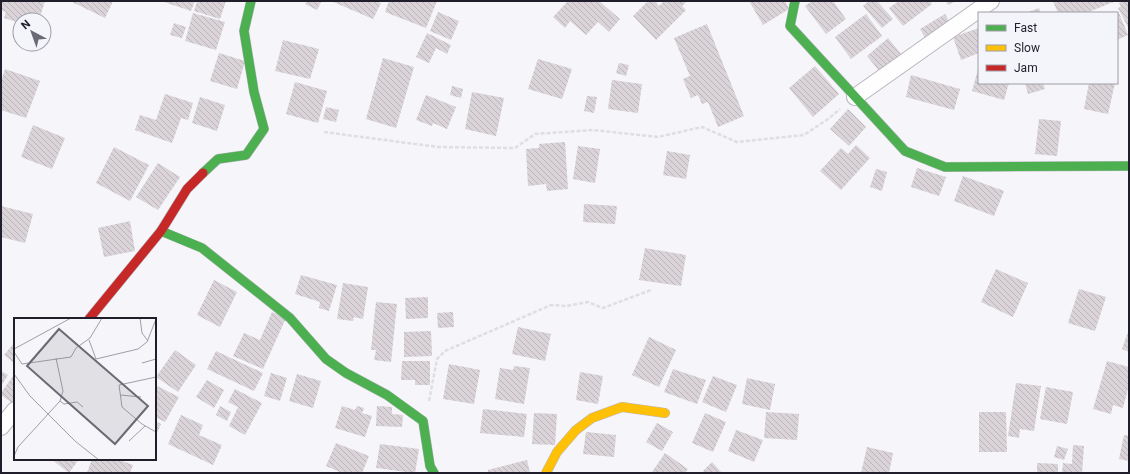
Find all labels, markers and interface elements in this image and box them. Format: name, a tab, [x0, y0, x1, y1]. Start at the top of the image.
north arrow	[12, 12, 52, 52]
legend	[978, 12, 1118, 84]
text: N	[19, 17, 33, 32]
text: Fast	[1014, 21, 1037, 35]
text: Slow	[1014, 41, 1040, 55]
text: Jam	[1014, 61, 1038, 75]
inset map	[14, 318, 156, 460]

